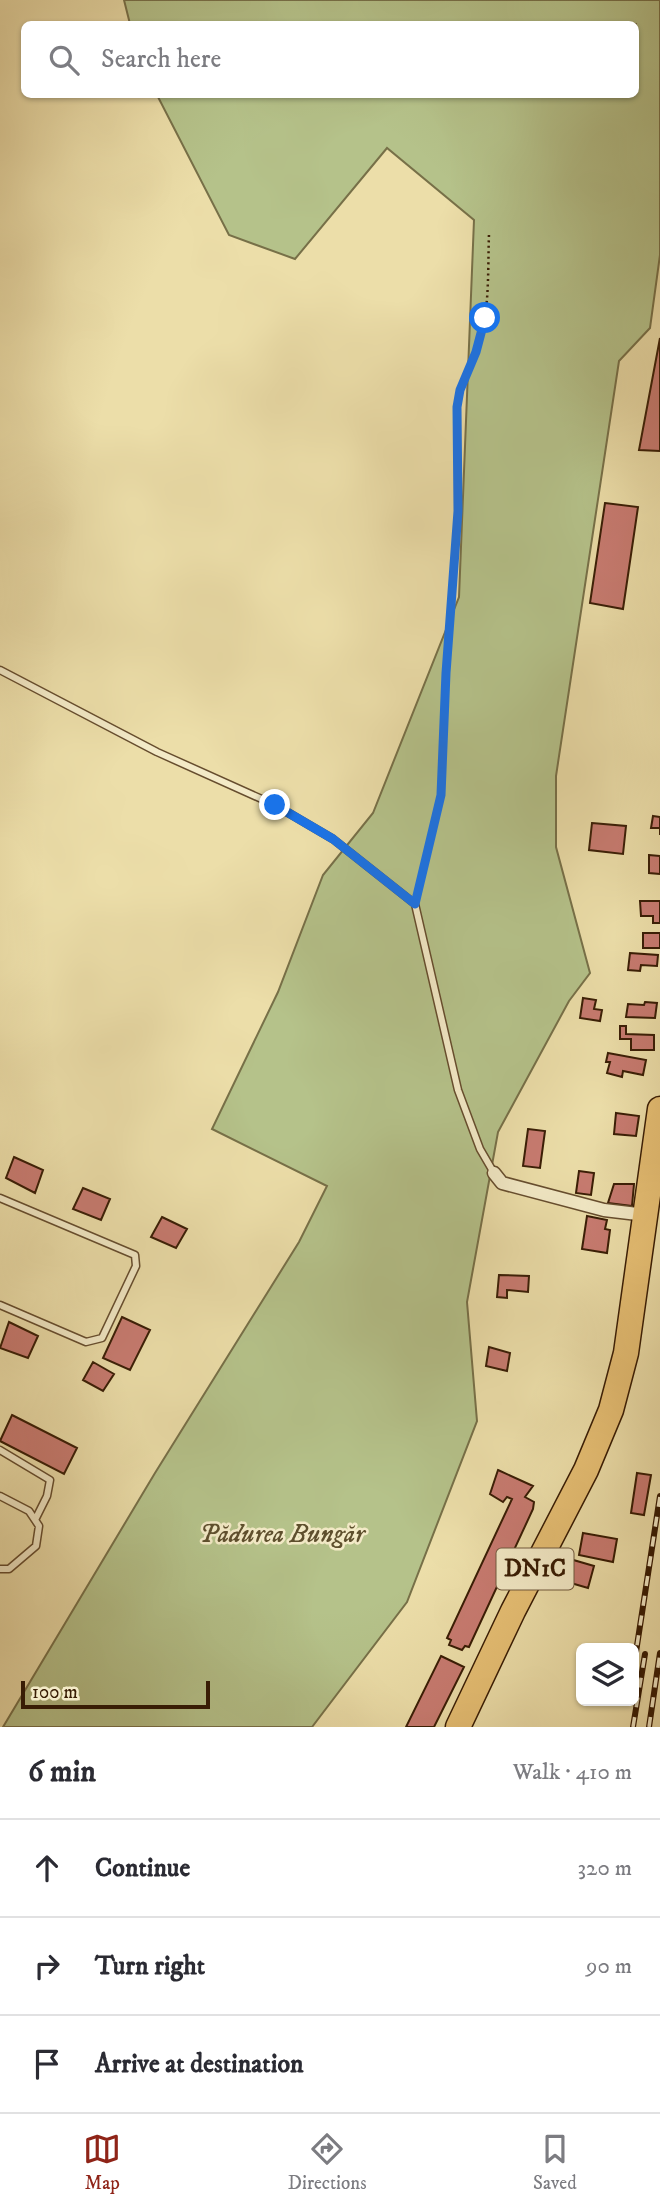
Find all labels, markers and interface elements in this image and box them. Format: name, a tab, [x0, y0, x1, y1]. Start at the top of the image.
search box	[21, 21, 639, 98]
icon: search	[45, 41, 83, 79]
text: Search here	[101, 43, 221, 76]
route start	[469, 302, 500, 333]
route end	[259, 789, 290, 820]
park label: Pădurea Bungăr	[200, 1518, 366, 1551]
road number: DN1C	[496, 1548, 574, 1590]
map controls	[576, 1643, 639, 1706]
button: layers	[576, 1643, 639, 1706]
scale bar	[21, 1678, 210, 1710]
text: 100 m	[32, 1681, 78, 1704]
text: 6 min	[28, 1754, 96, 1791]
text: Walk · 410 m	[513, 1758, 632, 1787]
icon: ahead	[28, 1849, 66, 1887]
text: Continue	[95, 1852, 190, 1885]
text: 320 m	[578, 1854, 632, 1883]
icon: right	[28, 1947, 66, 1985]
text: Turn right	[95, 1950, 205, 1983]
text: 90 m	[586, 1952, 632, 1981]
icon: arrive	[28, 2045, 66, 2083]
text: Arrive at destination	[95, 2048, 304, 2081]
tab: Map	[83, 2130, 121, 2195]
tab: Directions	[288, 2130, 367, 2195]
tab: Saved	[533, 2130, 577, 2195]

